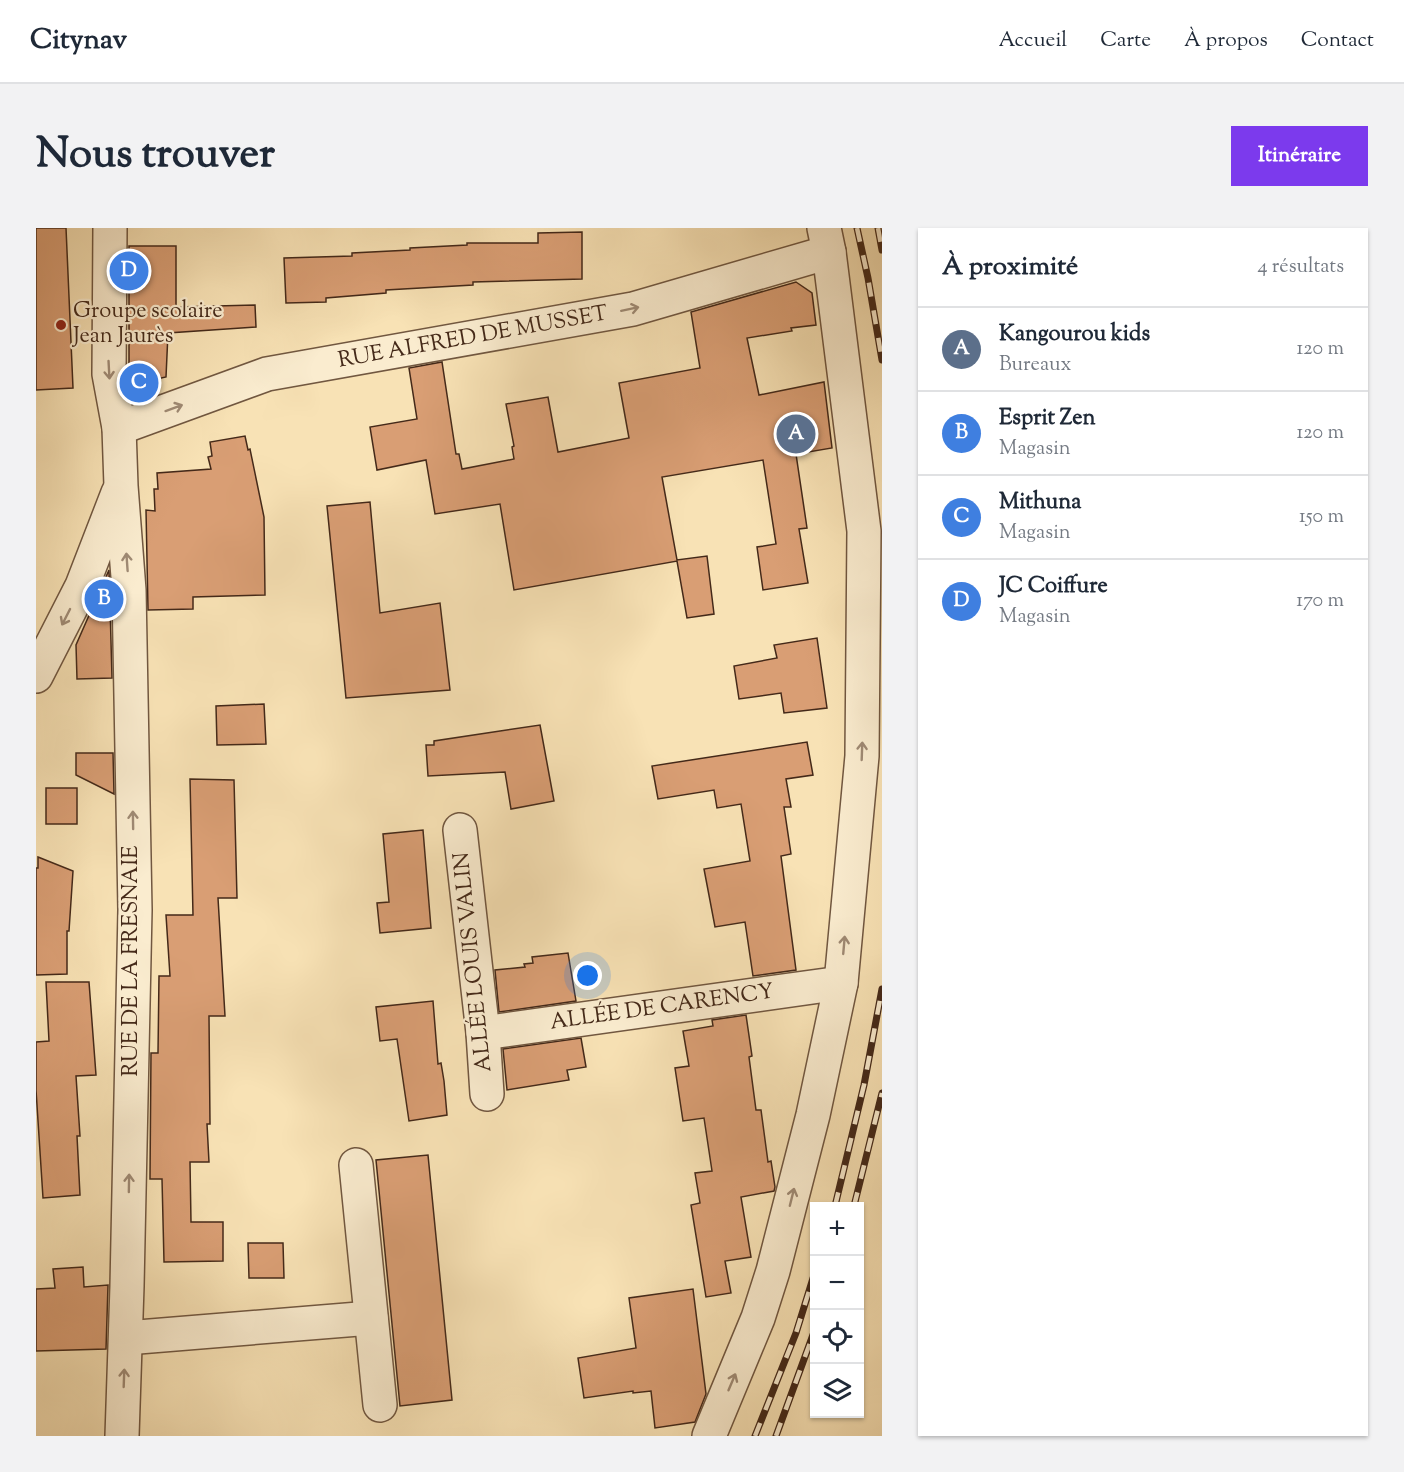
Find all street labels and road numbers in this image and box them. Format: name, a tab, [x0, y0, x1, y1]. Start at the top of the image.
street label: RUE ALFRED DE MUSSET	[336, 298, 611, 378]
street label: RUE DE LA FRESNAIE	[116, 845, 148, 1077]
street label: ALLÉE LOUIS VALIN	[446, 850, 501, 1074]
street label: ALLÉE DE CARENCY	[548, 975, 776, 1040]

